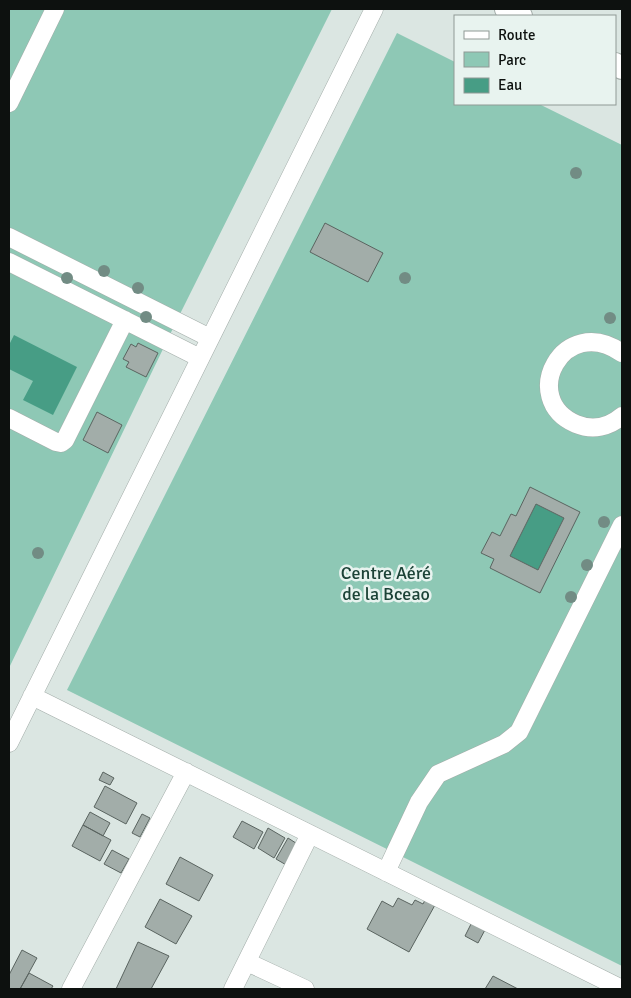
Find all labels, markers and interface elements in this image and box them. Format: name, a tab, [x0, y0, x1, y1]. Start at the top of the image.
legend	[454, 15, 616, 105]
text: Route	[498, 26, 535, 44]
text: Parc	[498, 51, 526, 69]
text: Eau	[498, 76, 522, 94]
park label: Centre Aéré de la Bceao	[341, 562, 431, 605]

